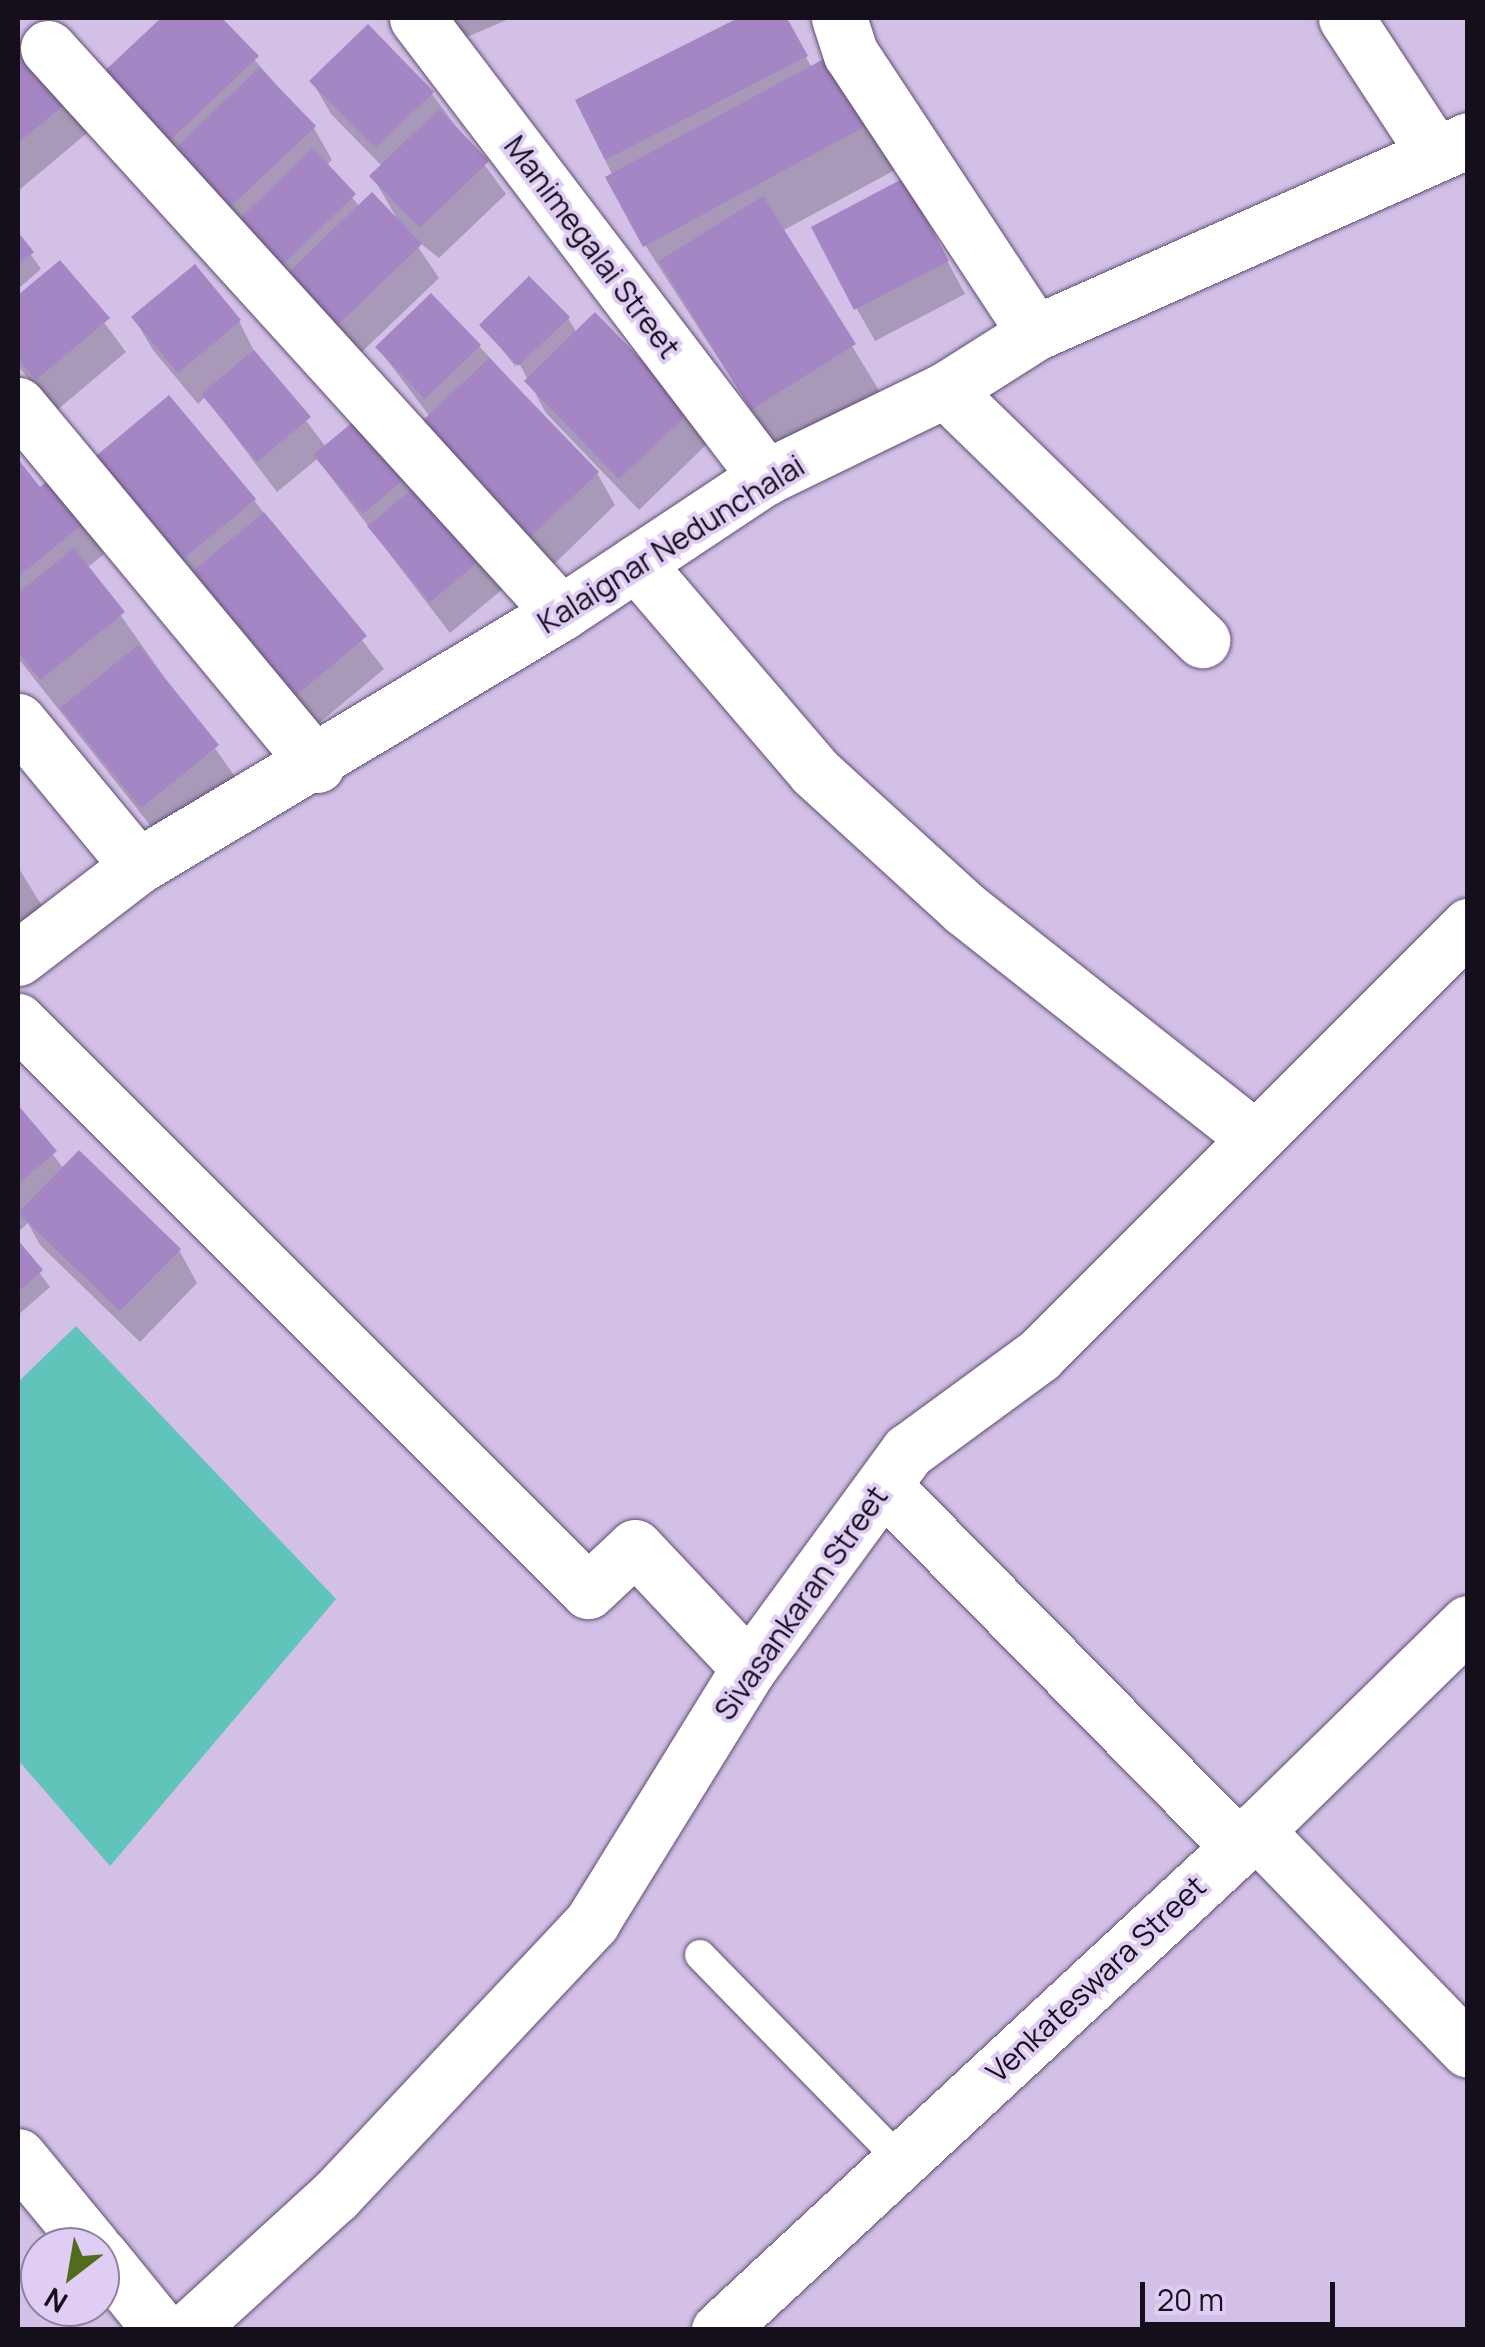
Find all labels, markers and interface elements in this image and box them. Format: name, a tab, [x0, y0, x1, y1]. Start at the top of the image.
street label: Manimegalai Street	[497, 129, 687, 365]
street label: Kalaignar Nedunchalai	[531, 447, 811, 641]
street label: Sivasankaran Street	[707, 1479, 895, 1727]
street label: Venkateswara Street	[979, 1868, 1213, 2090]
north arrow	[20, 2227, 120, 2327]
scale bar	[1145, 2262, 1340, 2324]
text: 20 m	[1157, 2279, 1224, 2320]
text: N	[37, 2280, 74, 2322]

